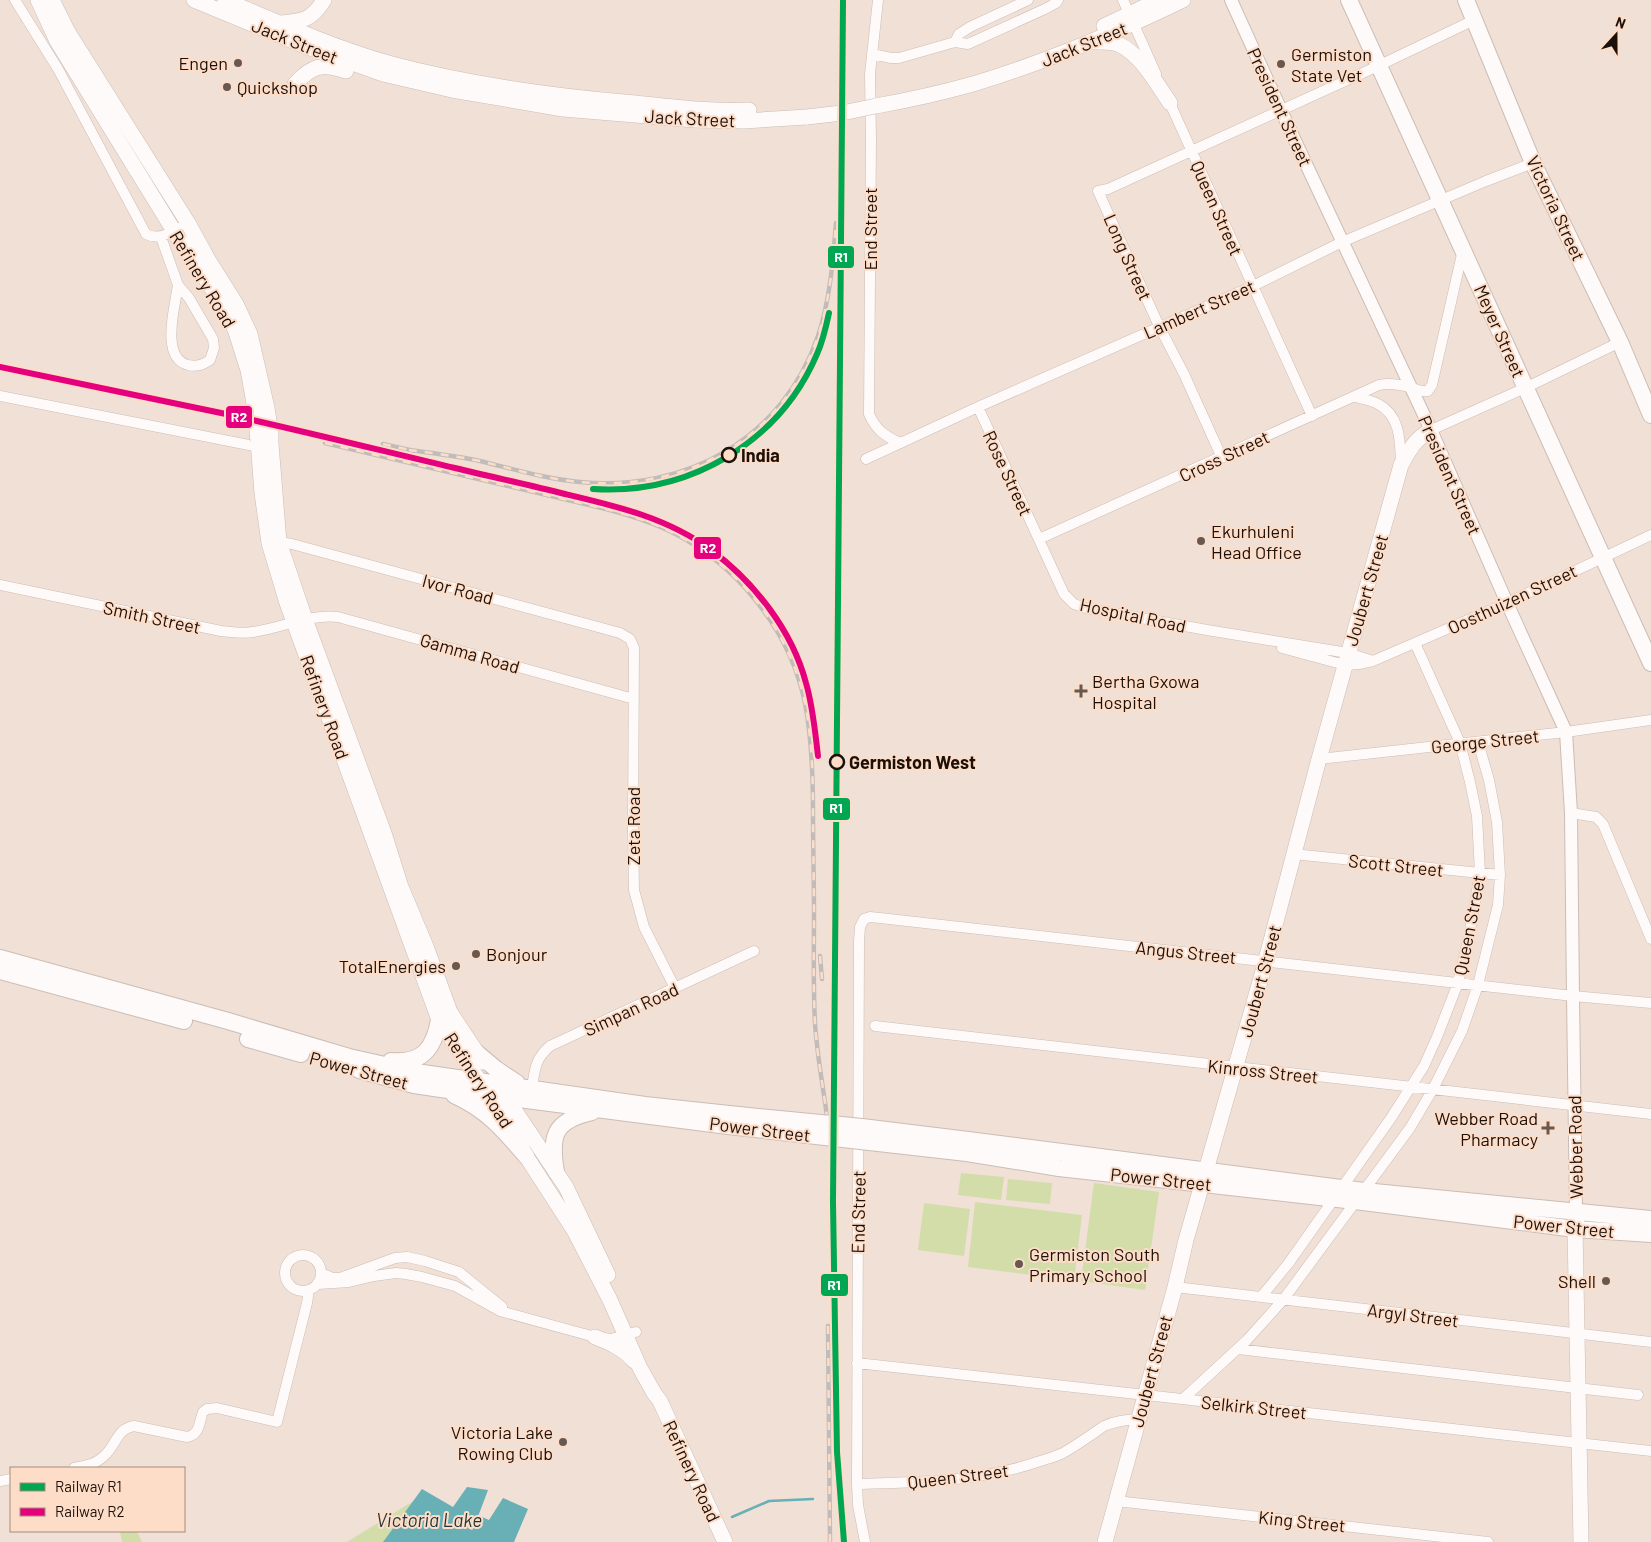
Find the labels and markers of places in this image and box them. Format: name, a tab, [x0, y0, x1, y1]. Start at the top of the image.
place label: Germiston State Vet	[1291, 43, 1372, 86]
place label: Engen	[178, 52, 228, 74]
marker: Engen	[232, 57, 244, 69]
marker: Germiston State Vet	[1275, 58, 1287, 70]
place label: Quickshop	[237, 76, 318, 98]
marker: Quickshop	[221, 81, 233, 93]
place label: India	[741, 444, 780, 466]
marker: India	[721, 447, 737, 463]
place label: Ekurhuleni Head Office	[1211, 520, 1302, 563]
marker: Ekurhuleni Head Office	[1195, 535, 1207, 547]
place label: Bertha Gxowa Hospital	[1092, 670, 1199, 713]
marker: Bertha Gxowa Hospital	[1074, 684, 1088, 698]
place label: Germiston West	[849, 751, 976, 773]
marker: Germiston West	[829, 754, 845, 770]
place label: Bonjour	[486, 943, 548, 965]
marker: Bonjour	[470, 948, 482, 960]
place label: TotalEnergies	[339, 955, 446, 977]
marker: TotalEnergies	[450, 960, 462, 972]
place label: Webber Road Pharmacy	[1434, 1107, 1538, 1150]
marker: Webber Road Pharmacy	[1542, 1122, 1554, 1134]
place label: Germiston South Primary School	[1029, 1243, 1160, 1286]
marker: Germiston South Primary School	[1013, 1258, 1025, 1270]
place label: Shell	[1558, 1270, 1596, 1292]
marker: Shell	[1600, 1275, 1612, 1287]
place label: Victoria Lake Rowing Club	[451, 1421, 553, 1464]
marker: Victoria Lake Rowing Club	[557, 1436, 569, 1448]

